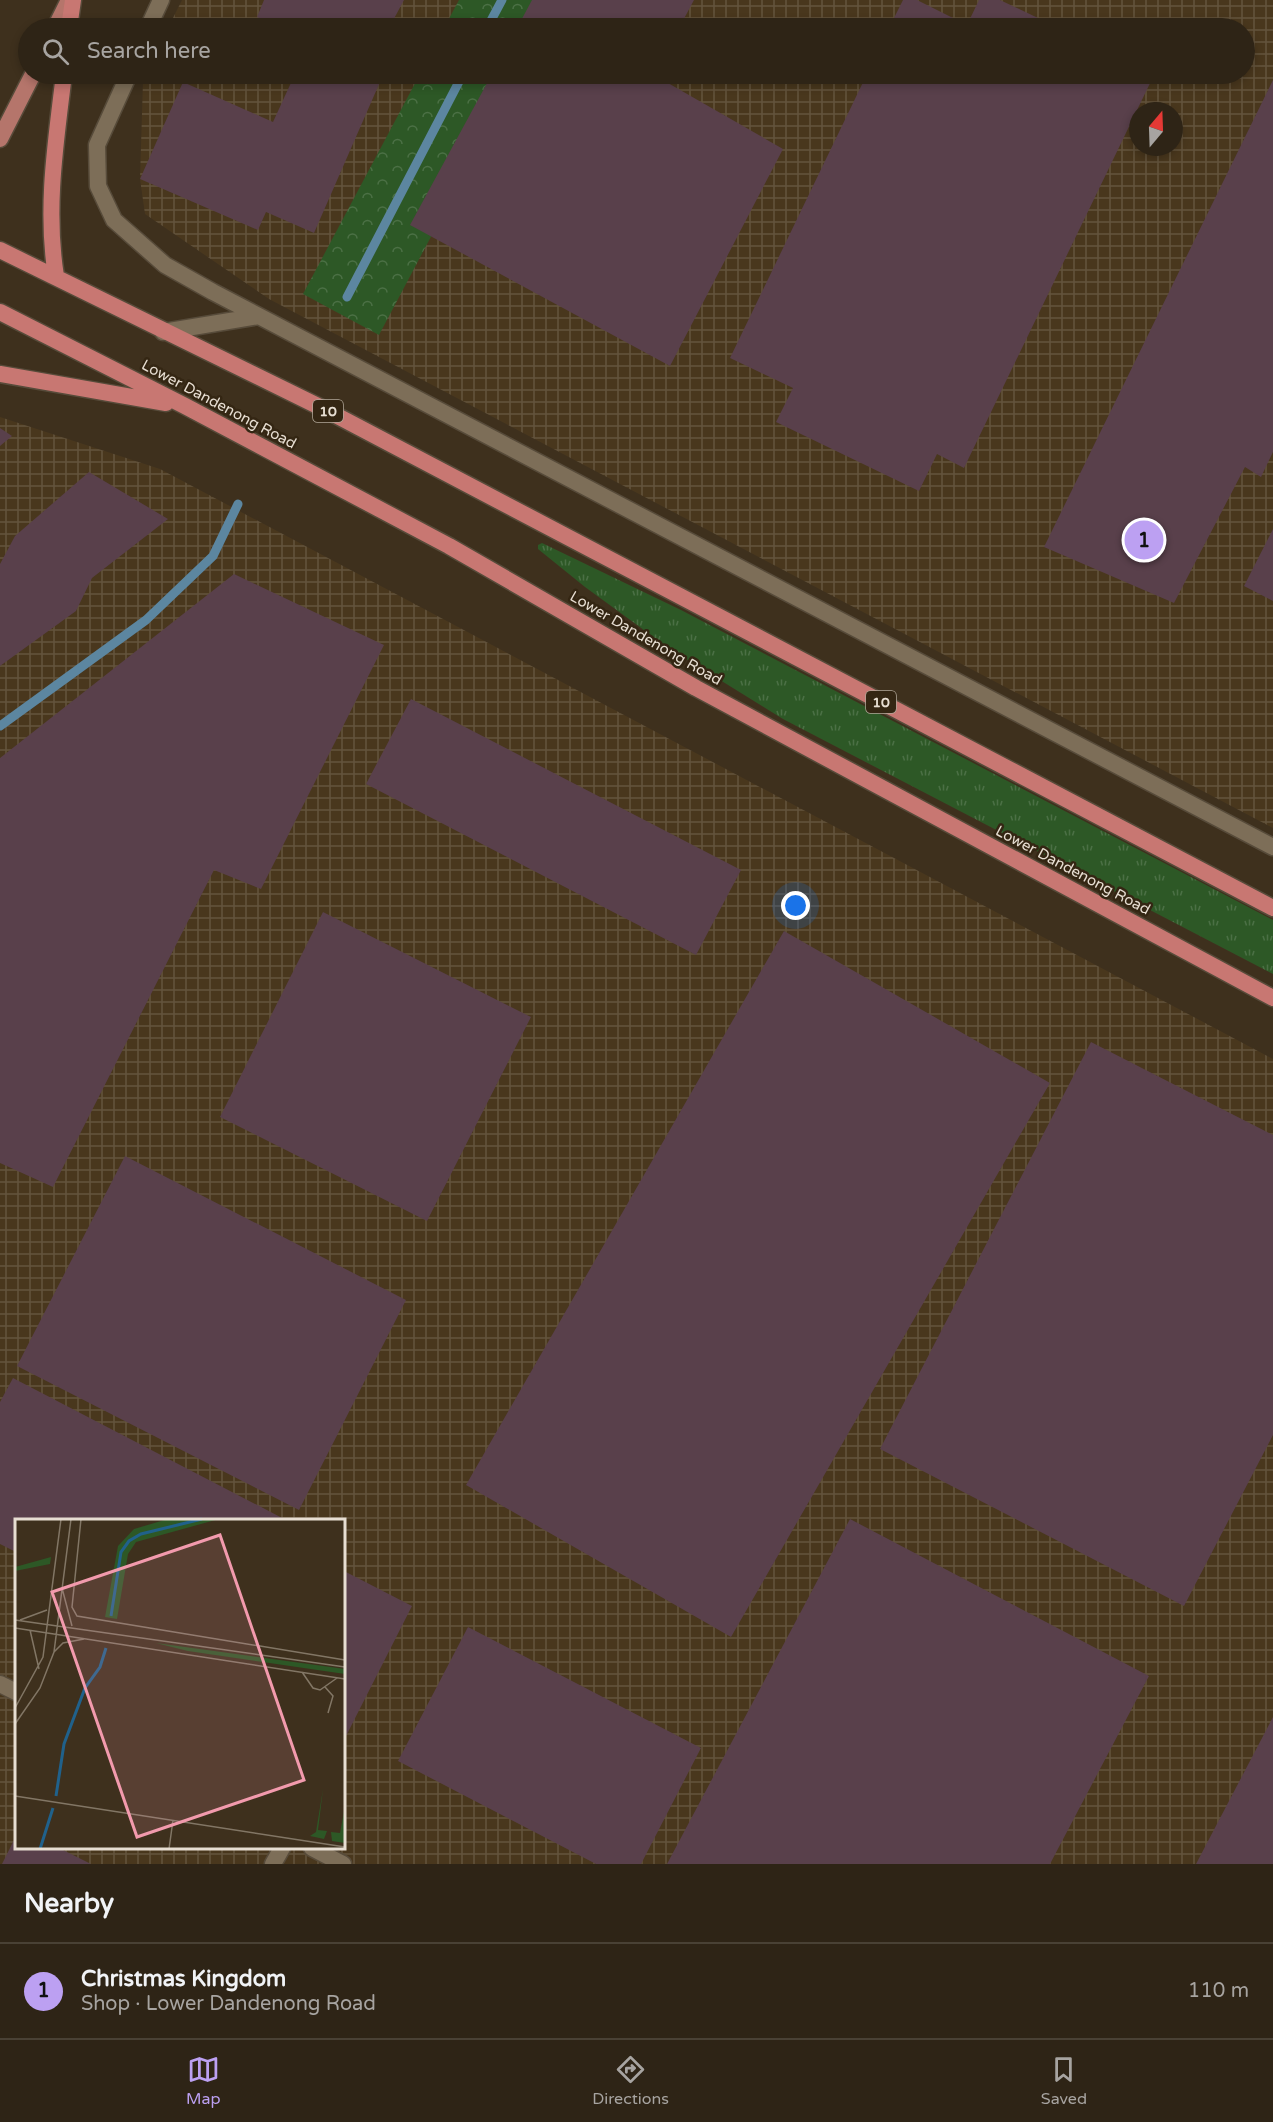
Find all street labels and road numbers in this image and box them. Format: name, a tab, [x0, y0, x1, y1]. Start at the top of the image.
street label: Lower Dandenong Road	[139, 356, 299, 452]
road number: 10	[313, 400, 343, 422]
street label: Lower Dandenong Road	[567, 587, 725, 689]
road number: 10	[866, 691, 896, 713]
street label: Lower Dandenong Road	[993, 822, 1153, 918]

